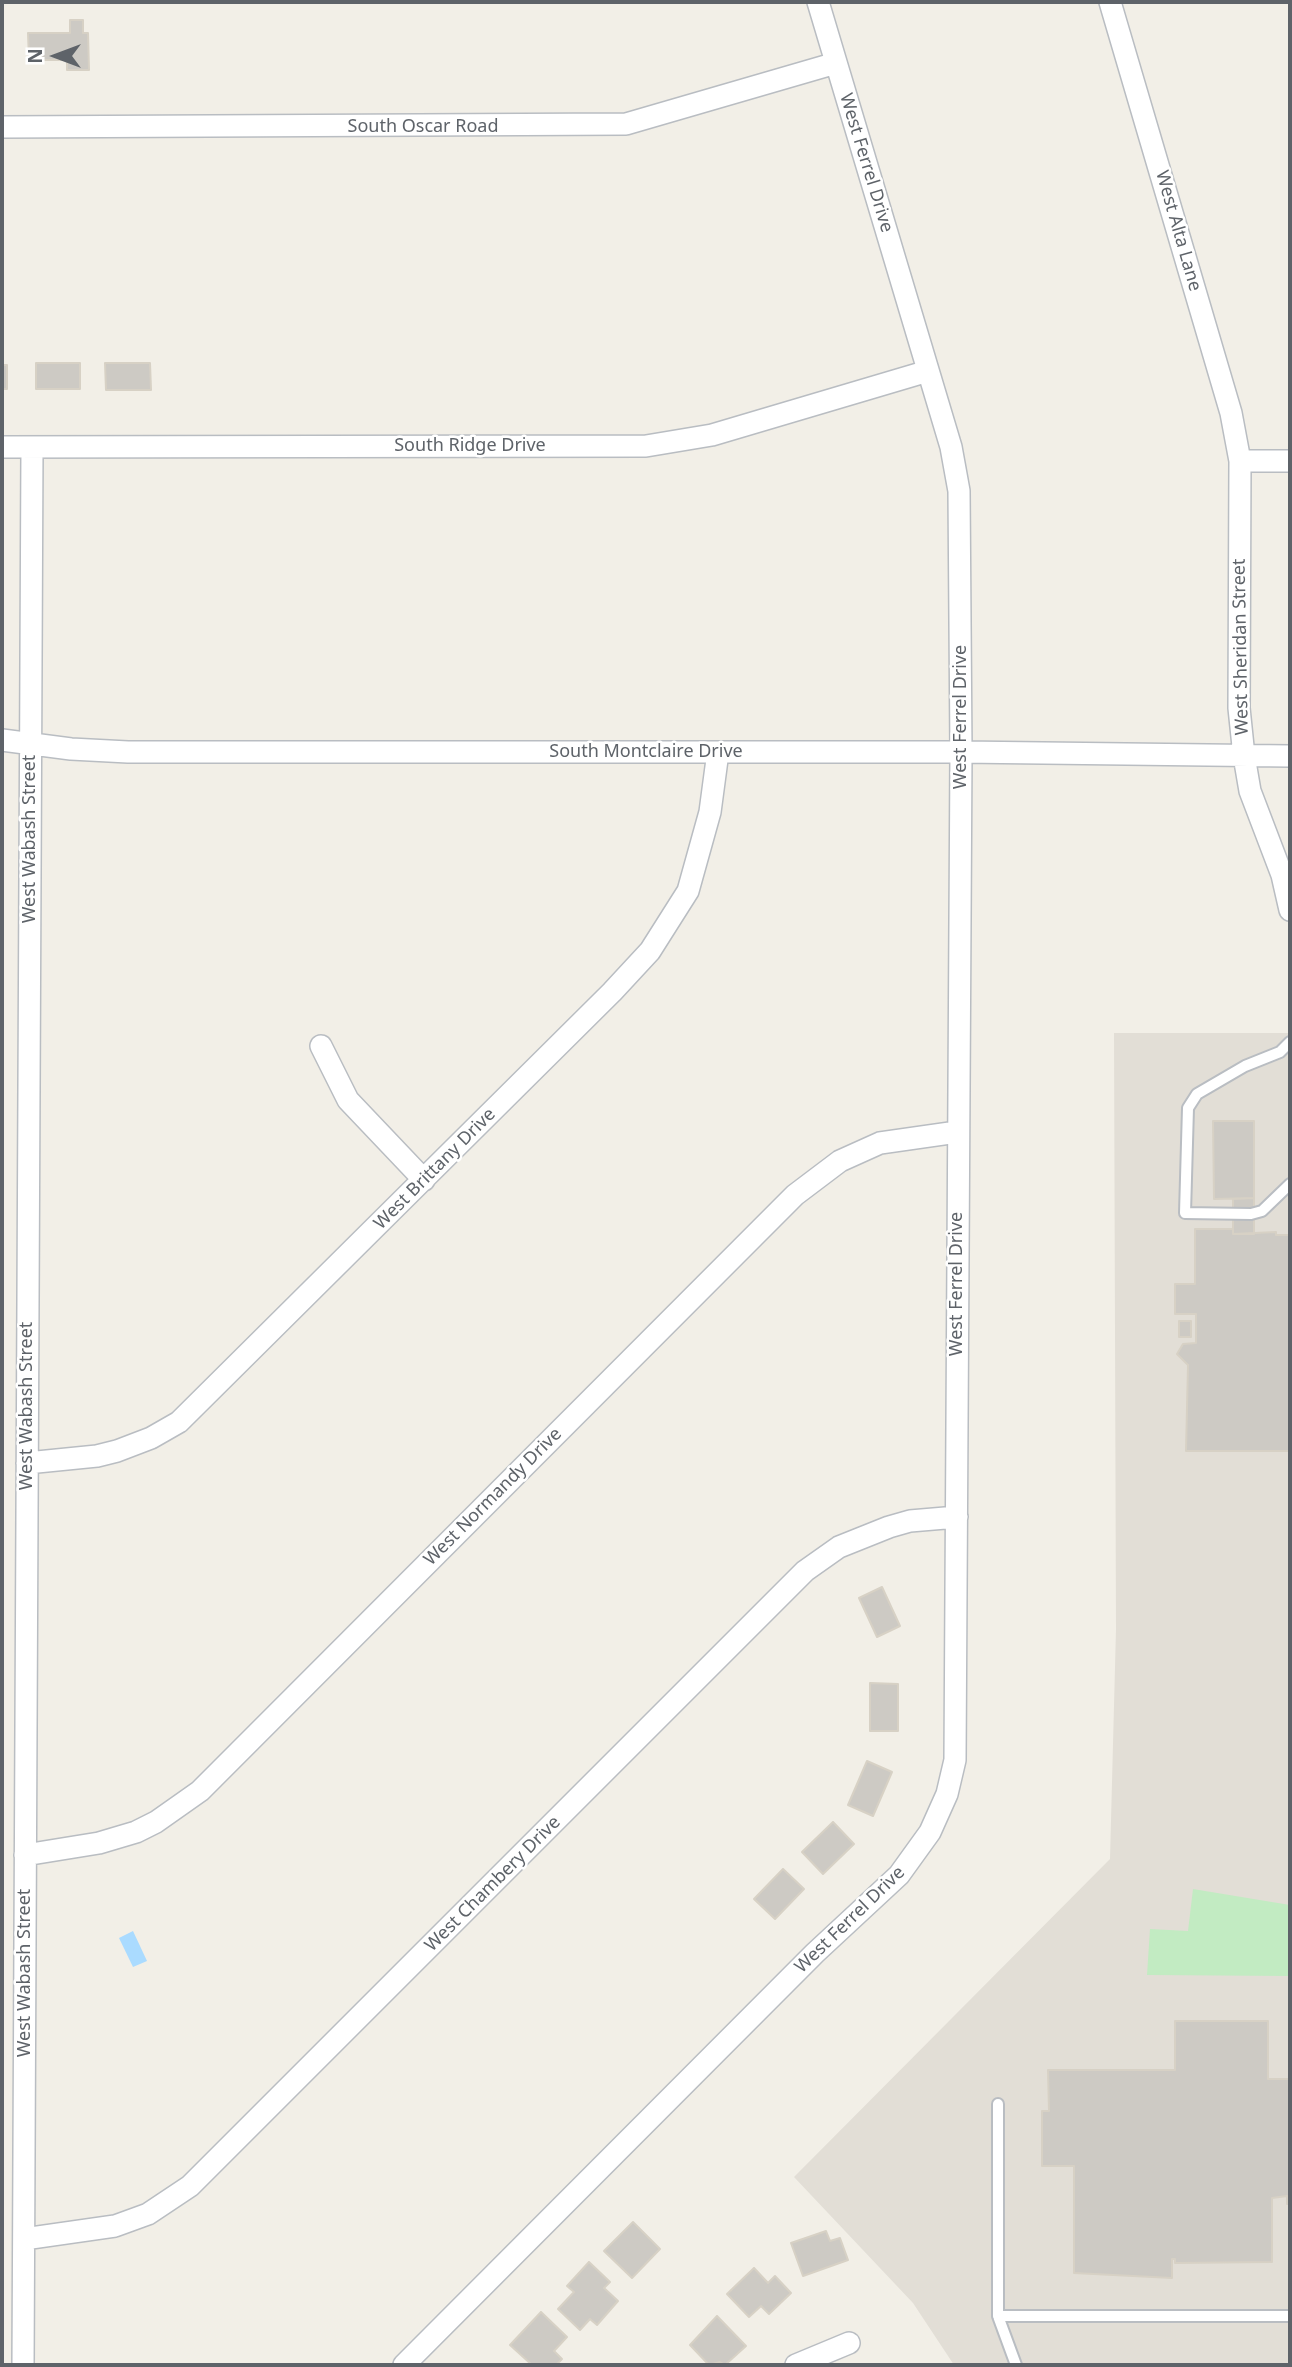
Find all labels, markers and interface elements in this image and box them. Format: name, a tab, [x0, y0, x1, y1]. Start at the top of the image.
north arrow	[21, 21, 91, 91]
text: N	[22, 48, 48, 64]
street label: West Ferrel Drive	[835, 91, 897, 235]
street label: South Oscar Road	[348, 116, 498, 138]
street label: West Alta Lane	[1150, 168, 1206, 294]
street label: South Ridge Drive	[394, 435, 546, 457]
street label: West Sheridan Street	[1229, 558, 1253, 736]
street label: West Ferrel Drive	[950, 645, 972, 789]
street label: South Montclaire Drive	[549, 741, 743, 763]
street label: West Wabash Street	[19, 755, 41, 923]
street label: West Brittany Drive	[370, 1104, 500, 1234]
street label: West Ferrel Drive	[946, 1212, 968, 1356]
street label: West Wabash Street	[16, 1322, 38, 1490]
street label: West Normandy Drive	[420, 1424, 566, 1570]
street label: West Chambery Drive	[421, 1812, 565, 1956]
street label: West Ferrel Drive	[791, 1862, 909, 1978]
street label: West Wabash Street	[14, 1889, 36, 2057]

